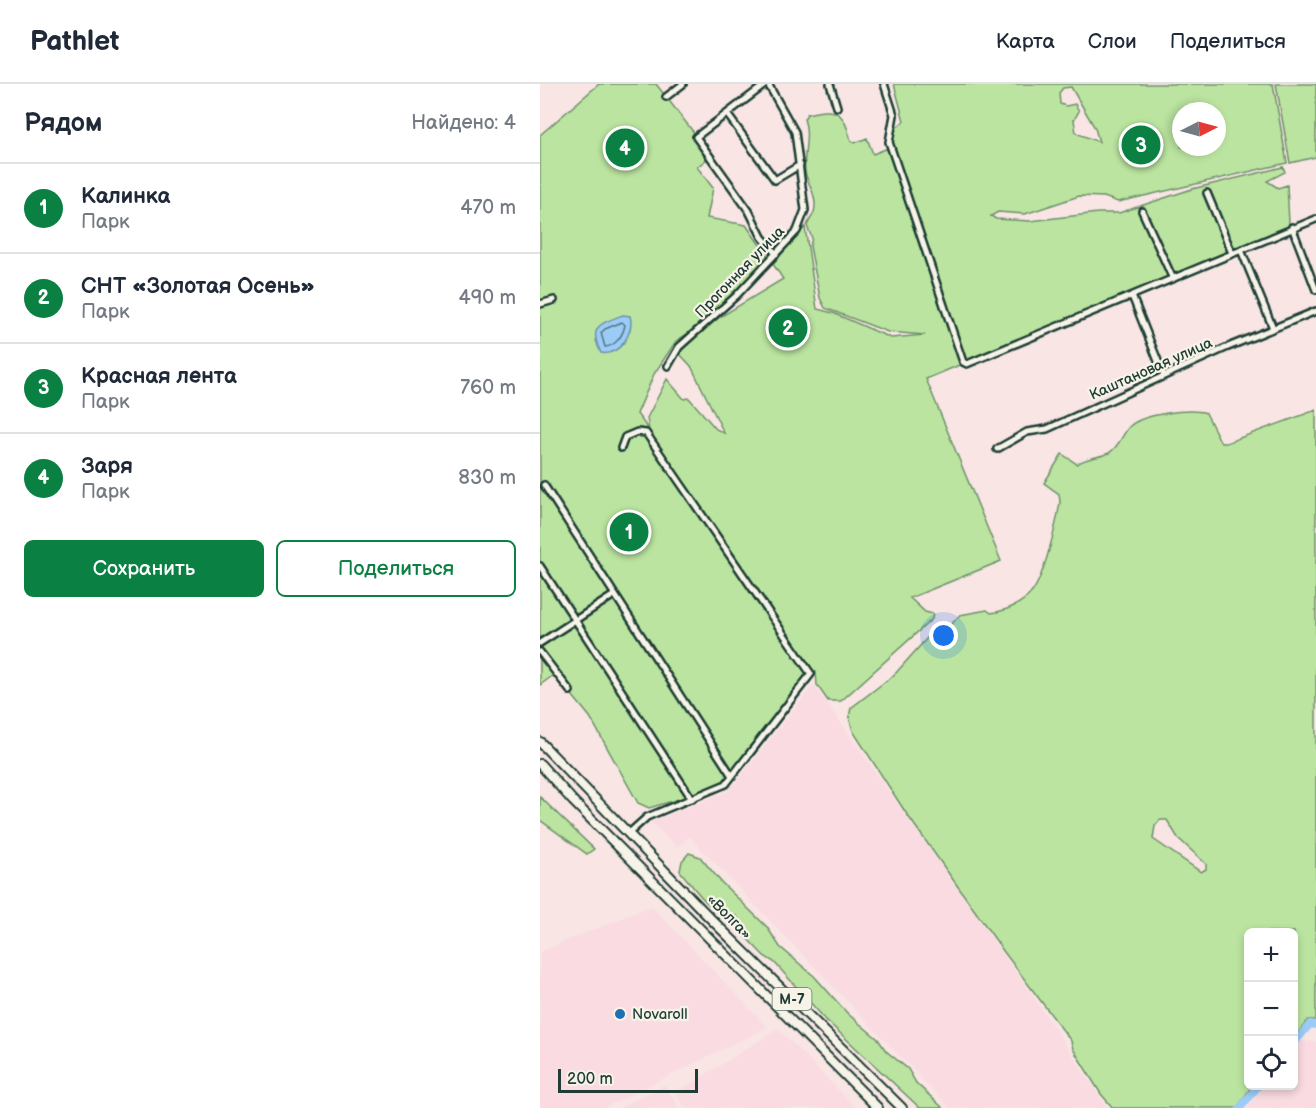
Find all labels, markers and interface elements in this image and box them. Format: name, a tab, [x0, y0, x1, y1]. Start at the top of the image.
text: Pathlet	[30, 25, 119, 58]
text: Карта	[996, 29, 1055, 54]
text: Слои	[1088, 29, 1137, 54]
text: Поделиться	[1170, 29, 1286, 54]
north arrow	[1172, 102, 1226, 156]
text: Рядом	[24, 108, 102, 139]
text: Найдено: 4	[411, 111, 516, 135]
pin: 3	[1122, 122, 1160, 168]
pin: 4	[606, 126, 644, 170]
text: Калинка	[81, 183, 170, 210]
text: 1	[39, 196, 48, 220]
text: 470 m	[460, 196, 516, 220]
text: Парк	[81, 210, 130, 234]
street label: Прогонная улица	[691, 222, 789, 322]
text: СНТ «Золотая Осень»	[81, 273, 315, 300]
text: 2	[38, 286, 49, 310]
text: 490 m	[459, 286, 516, 310]
text: Парк	[81, 300, 130, 324]
pin: 2	[768, 306, 808, 350]
street label: Каштановая улица	[1087, 333, 1216, 405]
text: Красная лента	[81, 363, 237, 390]
text: 3	[38, 376, 49, 400]
text: 760 m	[460, 376, 516, 400]
text: Парк	[81, 390, 130, 414]
text: Заря	[81, 453, 133, 480]
text: 4	[38, 466, 49, 490]
text: 830 m	[458, 466, 516, 490]
text: Парк	[81, 480, 130, 504]
pin: 1	[610, 510, 649, 554]
button: Сохранить	[24, 540, 264, 597]
button: Поделиться	[276, 540, 516, 597]
your location	[929, 621, 958, 650]
street label: «Волга»	[702, 890, 756, 944]
map controls	[1244, 928, 1298, 1090]
button: +	[1244, 928, 1298, 982]
button: −	[1244, 982, 1298, 1036]
road number: М-7	[772, 988, 812, 1010]
place label: Novaroll	[632, 1005, 688, 1024]
marker: Novaroll	[613, 1007, 627, 1021]
button: locate	[1244, 1036, 1298, 1090]
scale bar	[558, 1066, 698, 1094]
text: 200 m	[567, 1070, 613, 1089]

